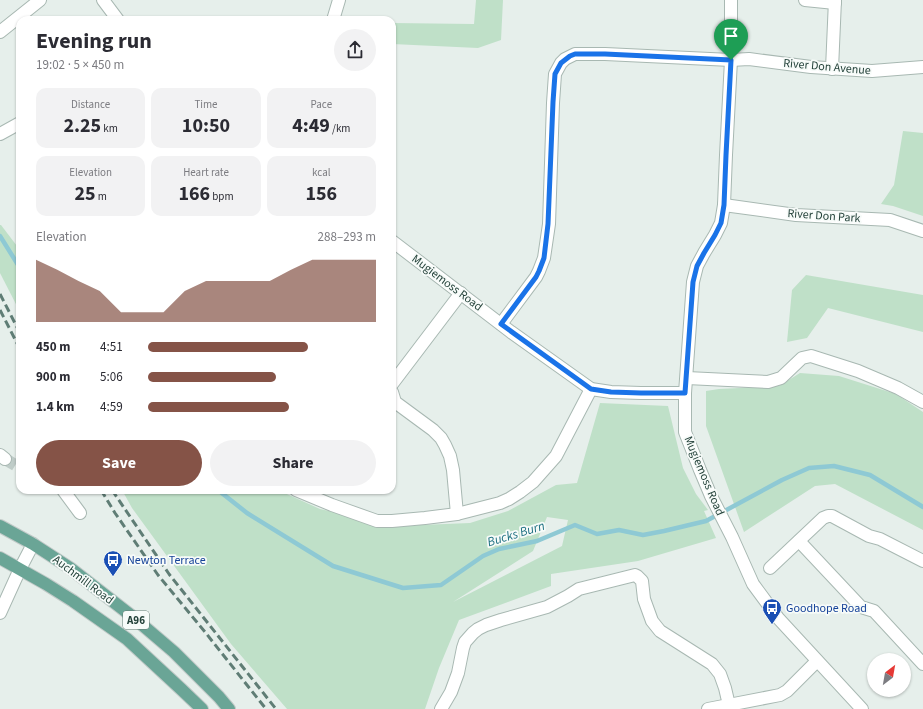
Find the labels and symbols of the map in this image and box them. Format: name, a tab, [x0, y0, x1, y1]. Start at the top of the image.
pin	[714, 19, 748, 60]
street label: River Don Avenue	[783, 55, 871, 79]
street label: River Don Park	[787, 205, 861, 227]
street label: Mugiemoss Road	[408, 251, 486, 315]
street label: Mugiemoss Road	[680, 434, 728, 518]
water label: Bucks Burn	[485, 517, 547, 551]
bus stop icon: Newton Terrace	[102, 549, 124, 577]
street label: Auchmill Road	[49, 551, 117, 609]
place label: Newton Terrace	[127, 552, 206, 569]
bus stop icon: Goodhope Road	[761, 597, 783, 625]
place label: Goodhope Road	[786, 600, 867, 617]
road number: A96	[123, 611, 149, 629]
north arrow	[867, 653, 911, 697]

